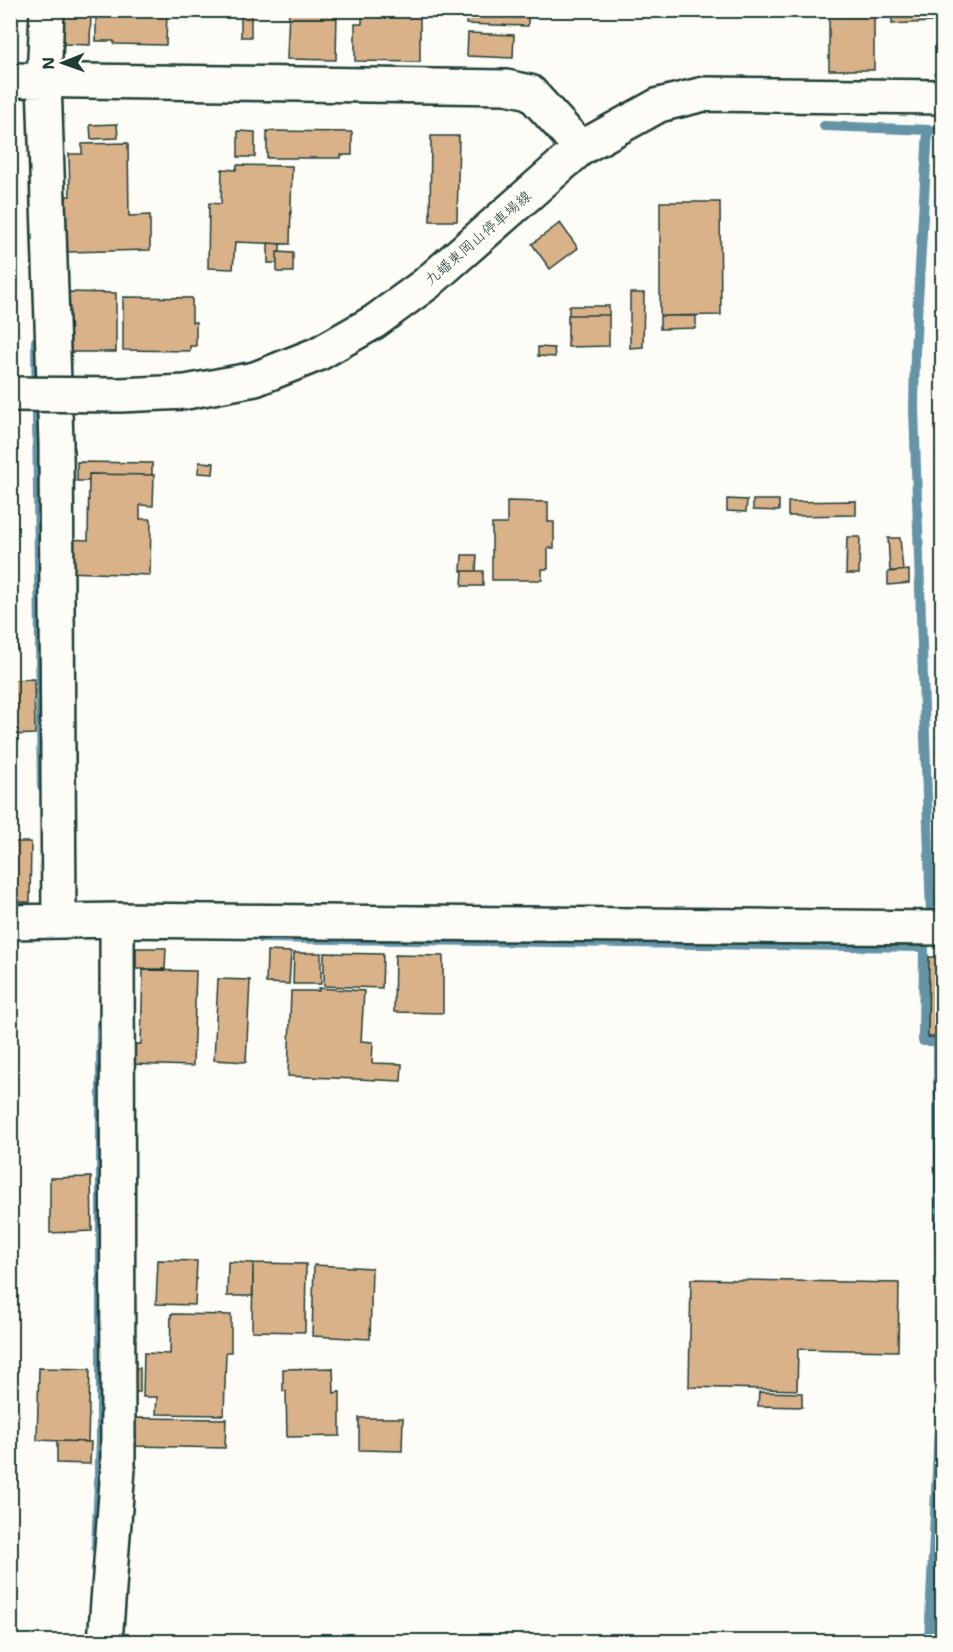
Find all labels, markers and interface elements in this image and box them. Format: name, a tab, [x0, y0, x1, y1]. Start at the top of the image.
north arrow	[33, 33, 93, 93]
text: N	[38, 57, 59, 70]
street label: 九蟠東岡山停車場線	[420, 186, 536, 290]

